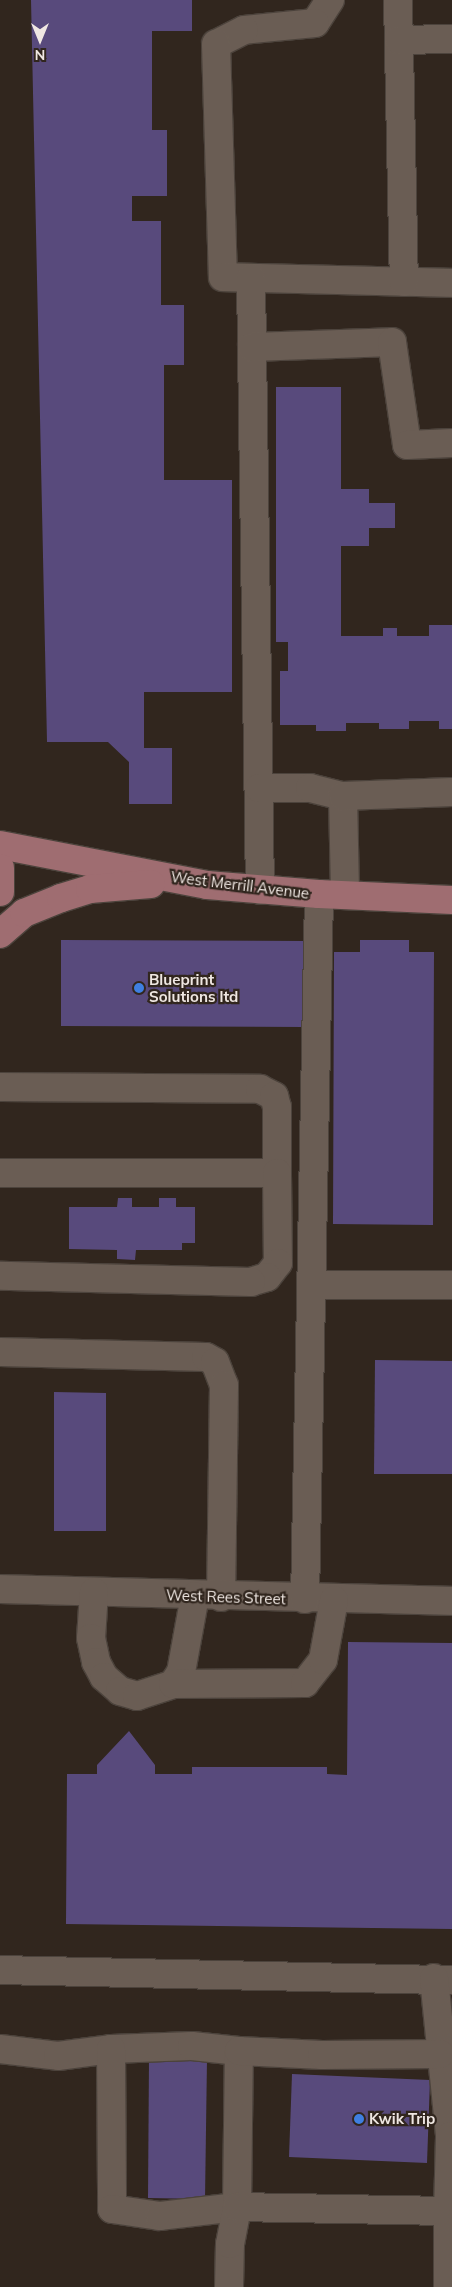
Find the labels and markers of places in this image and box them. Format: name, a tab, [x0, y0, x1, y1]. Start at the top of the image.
place label: Blueprint Solutions ltd	[149, 970, 238, 1005]
marker: Blueprint Solutions ltd	[133, 982, 145, 994]
place label: Kwik Trip	[369, 2110, 435, 2128]
marker: Kwik Trip	[353, 2113, 365, 2125]

